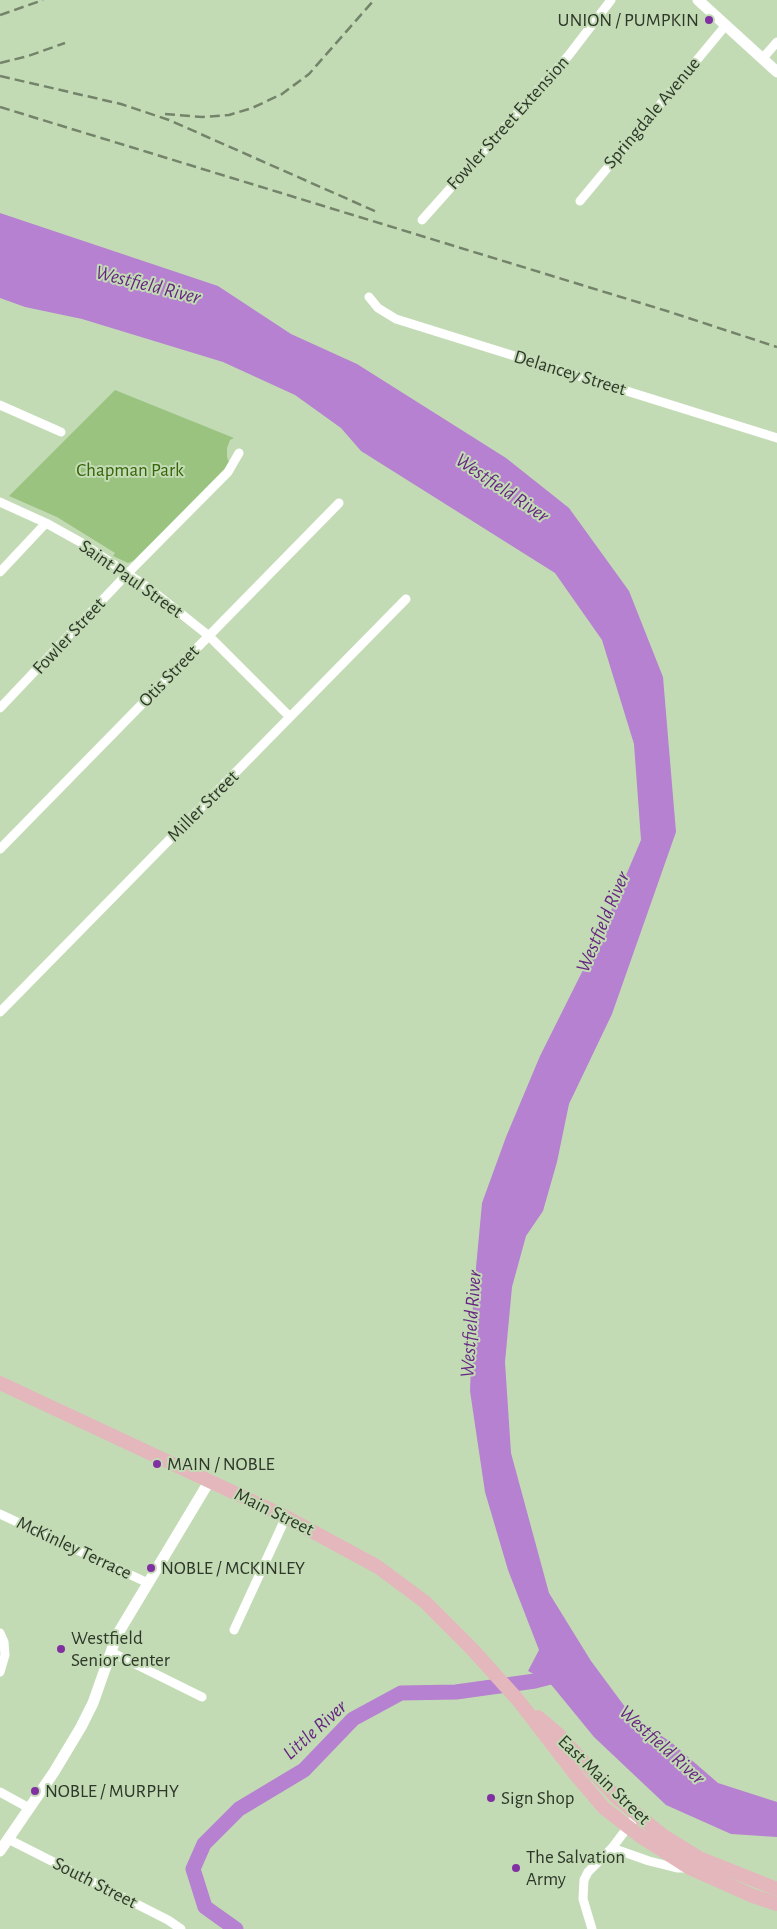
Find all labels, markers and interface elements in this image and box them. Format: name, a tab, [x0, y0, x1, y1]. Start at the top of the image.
place label: UNION / PUMPKIN	[557, 9, 699, 31]
marker: UNION / PUMPKIN	[703, 14, 715, 26]
street label: Fowler Street Extension	[442, 51, 574, 195]
street label: Springdale Avenue	[599, 52, 705, 174]
water label: Westfield River	[93, 260, 203, 310]
street label: Delancey Street	[511, 345, 629, 401]
water label: Westfield River	[451, 448, 553, 528]
park label: Chapman Park	[76, 459, 184, 481]
street label: Saint Paul Street	[75, 535, 187, 623]
street label: Fowler Street	[28, 593, 110, 679]
street label: Otis Street	[134, 640, 204, 712]
street label: Miller Street	[163, 766, 243, 846]
water label: Westfield River	[571, 868, 635, 976]
water label: Westfield River	[455, 1270, 487, 1378]
place label: MAIN / NOBLE	[167, 1453, 275, 1475]
marker: MAIN / NOBLE	[151, 1458, 163, 1470]
street label: Main Street	[230, 1483, 318, 1541]
street label: McKinley Terrace	[13, 1511, 135, 1585]
place label: NOBLE / MCKINLEY	[161, 1557, 305, 1579]
marker: NOBLE / MCKINLEY	[145, 1562, 157, 1574]
place label: Westfield Senior Center	[71, 1627, 170, 1671]
marker: Westfield Senior Center	[55, 1643, 67, 1655]
water label: Little River	[278, 1695, 352, 1765]
water label: Westfield River	[614, 1700, 710, 1790]
street label: East Main Street	[553, 1730, 655, 1830]
place label: NOBLE / MURPHY	[45, 1780, 179, 1802]
marker: NOBLE / MURPHY	[29, 1785, 41, 1797]
place label: Sign Shop	[501, 1787, 574, 1809]
marker: Sign Shop	[485, 1792, 497, 1804]
place label: The Salvation Army	[526, 1846, 625, 1890]
street label: South Street	[49, 1852, 141, 1914]
marker: The Salvation Army	[510, 1862, 522, 1874]

